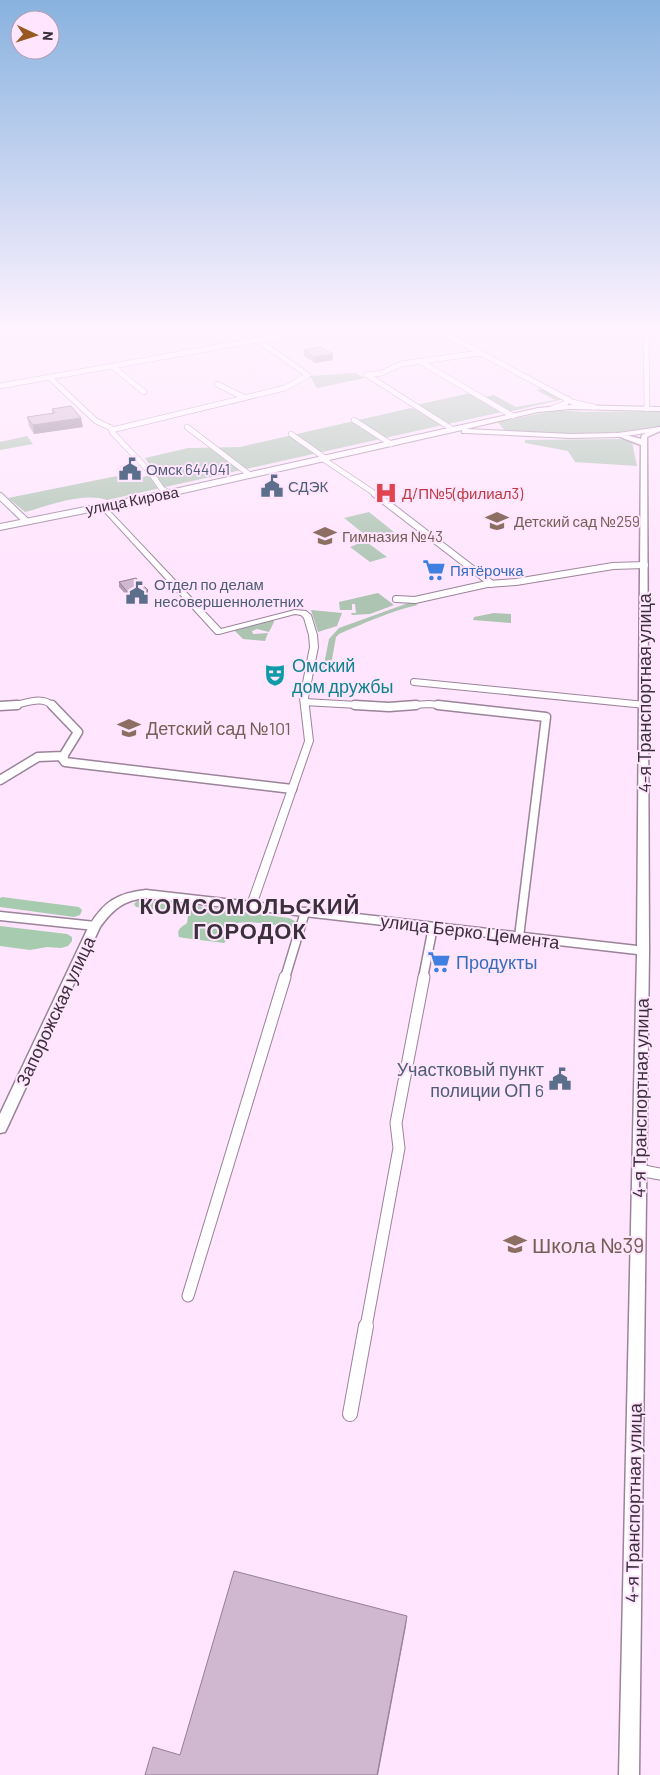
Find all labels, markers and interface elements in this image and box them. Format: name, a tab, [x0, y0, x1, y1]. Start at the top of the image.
north arrow	[10, 10, 60, 60]
text: N	[40, 31, 57, 41]
public building icon: Омск 644041	[117, 456, 143, 482]
place label: Омск 644041	[146, 460, 230, 478]
public building icon: СДЭК	[259, 473, 285, 499]
place label: СДЭК	[288, 477, 328, 495]
hospital icon: Д/П№5(филиал3)	[373, 480, 399, 506]
street label: улица Кирова	[84, 482, 181, 518]
place label: Д/П№5(филиал3)	[402, 484, 523, 502]
school or university icon: Детский сад №259	[484, 508, 510, 534]
place label: Детский сад №259	[514, 512, 640, 530]
school or university icon: Гимназия №43	[312, 523, 338, 549]
place label: Гимназия №43	[342, 527, 443, 545]
supermarket icon: Пятёрочка	[421, 557, 447, 583]
place label: Пятёрочка	[450, 561, 524, 579]
place label: Отдел по делам несовершеннолетних	[154, 575, 304, 610]
public building icon: Отдел по делам несовершеннолетних	[124, 580, 150, 606]
street label: 4-я Транспортная улица	[633, 592, 655, 793]
place label: Омский дом дружбы	[292, 654, 394, 697]
theatre icon: Омский дом дружбы	[262, 662, 288, 688]
school or university icon: Детский сад №101	[116, 715, 142, 741]
place label: Детский сад №101	[146, 717, 291, 739]
district label: КОМСОМОЛЬСКИЙ ГОРОДОК	[140, 892, 360, 944]
street label: улица Берко Цемента	[379, 909, 562, 953]
street label: Запорожская улица	[11, 932, 100, 1089]
supermarket icon: Продукты	[426, 949, 452, 975]
place label: Продукты	[456, 951, 537, 973]
street label: 4-я Транспортная улица	[627, 997, 653, 1198]
place label: Участковый пункт полиции ОП 6	[397, 1058, 544, 1101]
public building icon: Участковый пункт полиции ОП 6	[547, 1066, 573, 1092]
school or university icon: Школа №39	[502, 1231, 528, 1257]
place label: Школа №39	[532, 1232, 644, 1257]
street label: 4-я Транспортная улица	[620, 1402, 646, 1603]

